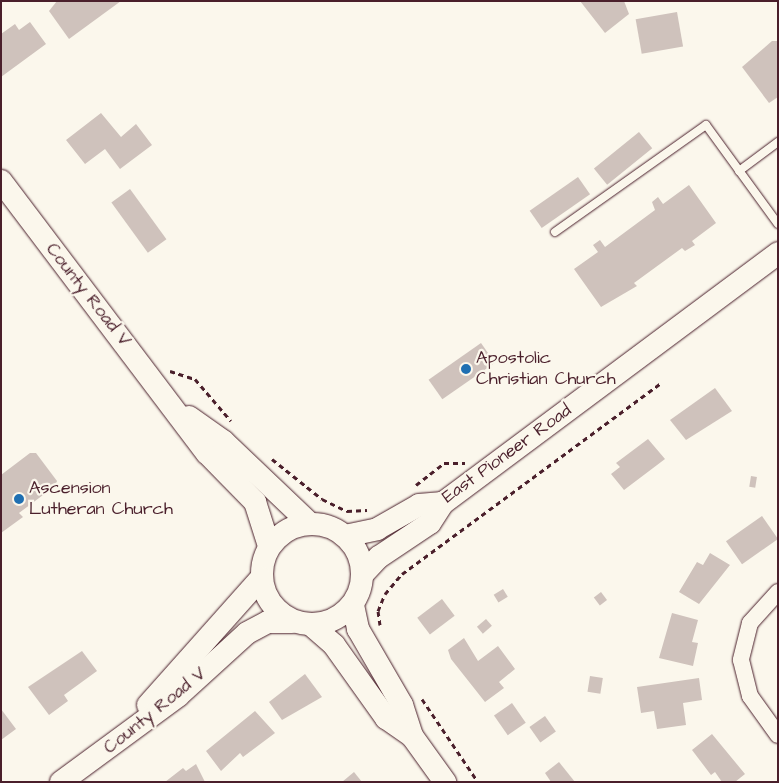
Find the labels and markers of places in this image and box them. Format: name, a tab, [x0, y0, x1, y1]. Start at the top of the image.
place label: Apostolic Christian Church	[476, 348, 616, 390]
marker: Apostolic Christian Church	[460, 363, 472, 375]
place label: Ascension Lutheran Church	[29, 478, 173, 520]
marker: Ascension Lutheran Church	[13, 493, 25, 505]

